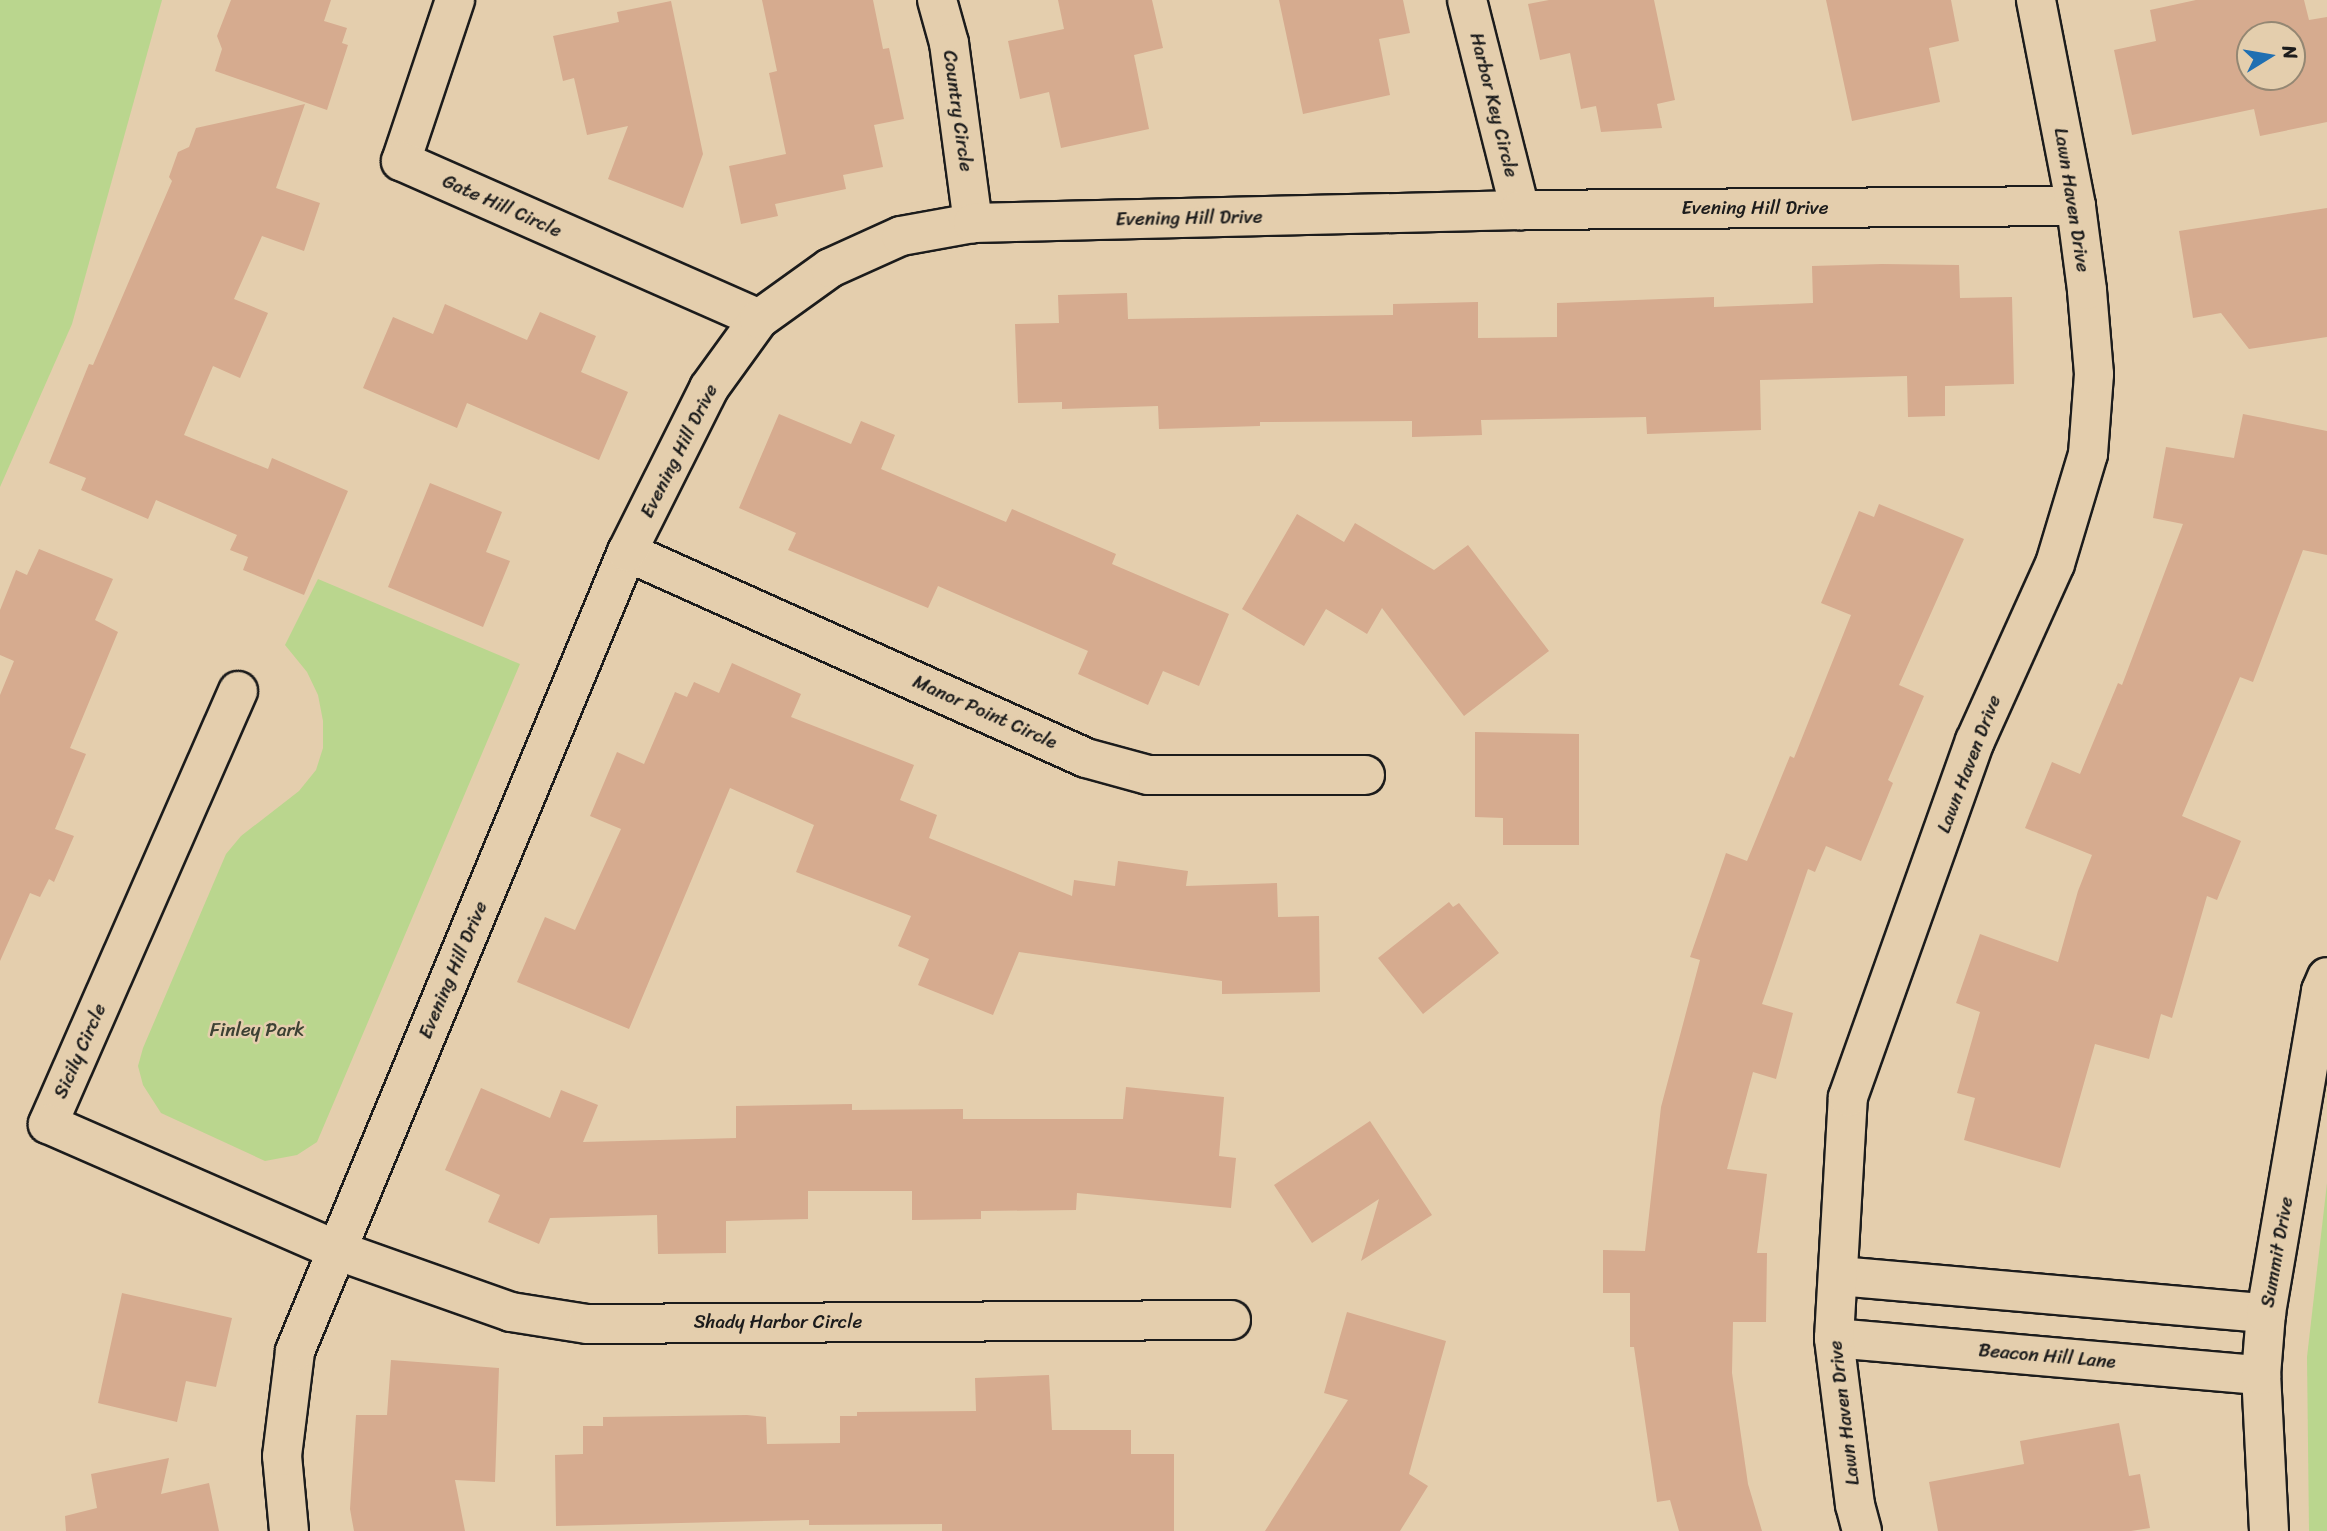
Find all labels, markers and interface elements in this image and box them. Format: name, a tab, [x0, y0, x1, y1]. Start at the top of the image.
north arrow	[2236, 21, 2306, 91]
street label: Harbor Key Circle	[1465, 30, 1523, 180]
text: N	[2273, 43, 2308, 62]
street label: Country Circle	[938, 49, 978, 173]
street label: Lawn Haven Drive	[2049, 126, 2095, 274]
street label: Gate Hill Circle	[439, 169, 565, 243]
street label: Evening Hill Drive	[1682, 197, 1828, 219]
street label: Evening Hill Drive	[1115, 205, 1263, 231]
street label: Evening Hill Drive	[635, 380, 723, 522]
street label: Manor Point Circle	[909, 670, 1061, 754]
street label: Lawn Haven Drive	[1932, 692, 2006, 836]
street label: Evening Hill Drive	[414, 898, 492, 1042]
street label: Sicily Circle	[49, 1000, 111, 1102]
park label: Finley Park	[210, 1019, 304, 1041]
street label: Summit Drive	[2256, 1195, 2298, 1309]
street label: Shady Harbor Circle	[694, 1311, 862, 1333]
street label: Lawn Haven Drive	[1824, 1339, 1864, 1487]
street label: Beacon Hill Lane	[1977, 1339, 2117, 1373]

